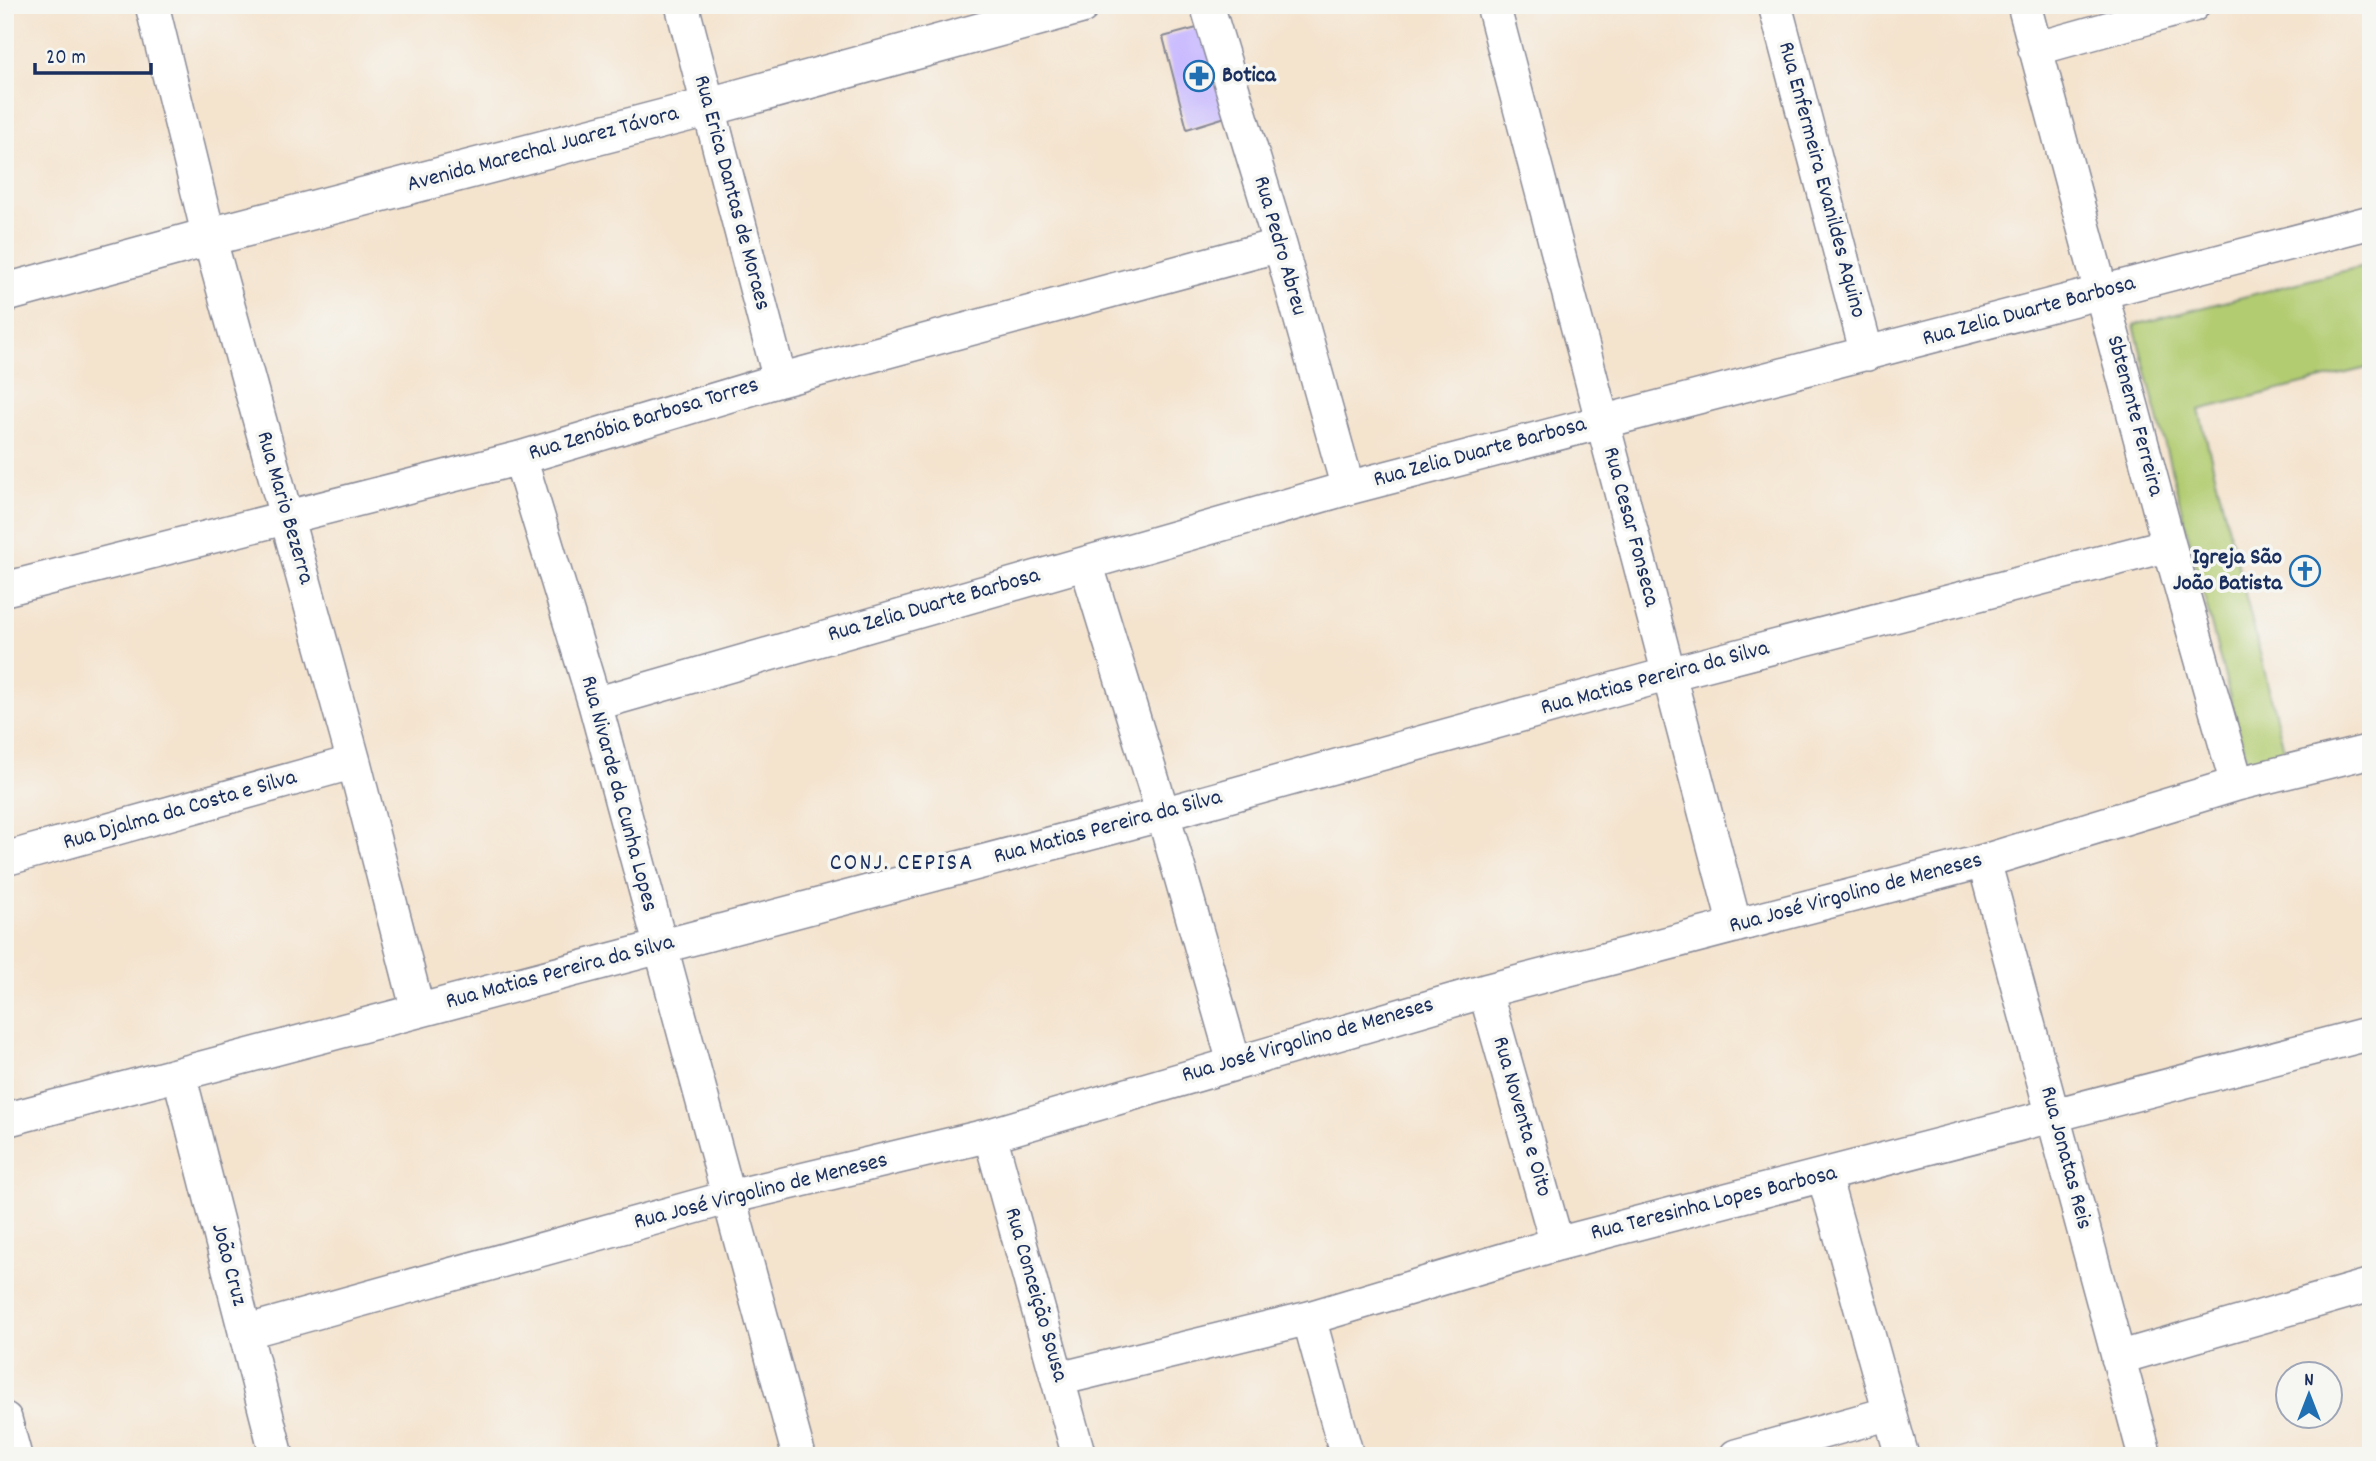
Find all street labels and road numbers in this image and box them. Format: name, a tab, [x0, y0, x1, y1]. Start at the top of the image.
street label: Rua Enfermeira Evanildes Aquino	[1768, 38, 1874, 322]
street label: Rua Erica Dantas de Moraes	[684, 72, 778, 314]
street label: Avenida Marechal Juarez Távora	[404, 98, 684, 202]
street label: Rua Pedro Abreu	[1243, 172, 1315, 320]
street label: Rua Zelia Duarte Barbosa	[1919, 267, 2140, 356]
street label: Sbtenente Ferreira	[2097, 332, 2172, 501]
street label: Rua Zenóbia Barbosa Torres	[525, 369, 763, 471]
street label: Rua Zelia Duarte Barbosa	[1370, 408, 1591, 497]
street label: Rua Mario Bezerra	[246, 428, 322, 589]
street label: Rua Cesar Fonseca	[1593, 444, 1667, 612]
street label: Rua Zelia Duarte Barbosa	[824, 560, 1045, 652]
street label: Rua Matias Pereira da Silva	[1537, 632, 1774, 725]
street label: Rua Nivarde da Cunha Lopes	[571, 672, 665, 916]
street label: Rua Djalma da Costa e Silva	[59, 762, 302, 860]
street label: Rua Matias Pereira da Silva	[990, 781, 1227, 874]
street label: Rua José Virgolino de Meneses	[1726, 844, 1986, 944]
street label: Rua Matias Pereira da Silva	[442, 926, 679, 1019]
street label: Rua José Virgolino de Meneses	[1178, 989, 1438, 1093]
street label: Rua Noventa e Oito	[1482, 1033, 1560, 1201]
street label: Rua Jonatas Reis	[2030, 1083, 2100, 1233]
street label: Rua José Virgolino de Meneses	[631, 1144, 891, 1240]
street label: Rua Teresinha Lopes Barbosa	[1588, 1157, 1842, 1251]
street label: Rua Conceição Sousa	[994, 1204, 1076, 1387]
street label: João Cruz	[201, 1220, 255, 1310]

